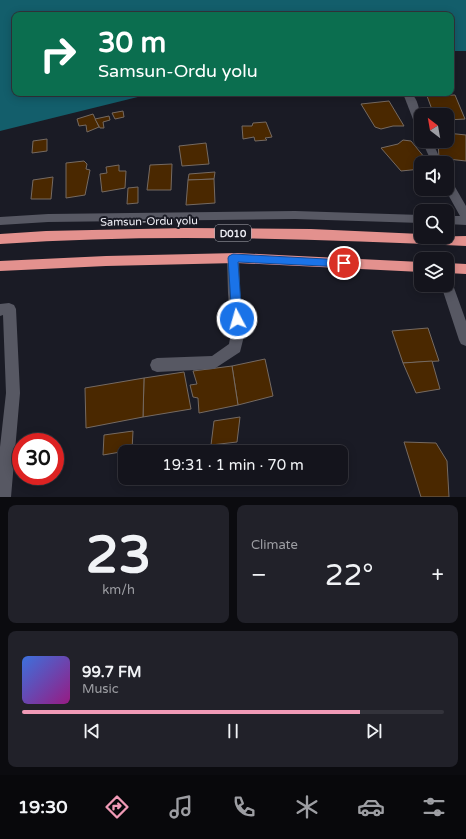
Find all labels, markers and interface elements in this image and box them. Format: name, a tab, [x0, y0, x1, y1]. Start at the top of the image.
text: 30 m	[98, 26, 166, 60]
icon: right	[32, 28, 84, 80]
text: Samsun-Ordu yolu	[98, 60, 258, 82]
north arrow	[414, 108, 454, 148]
map controls	[414, 108, 454, 292]
button: sound	[414, 156, 454, 196]
button: search	[414, 204, 454, 244]
street label: Samsun-Ordu yolu	[100, 214, 198, 229]
road number: D010	[215, 225, 251, 241]
pin	[327, 246, 361, 280]
icon: arrive	[333, 252, 355, 274]
button: layers	[414, 252, 454, 292]
position arrow	[216, 298, 258, 340]
speed limit sign: 30	[12, 433, 64, 485]
text: 19:31 · 1 min · 70 m	[162, 456, 304, 474]
text: 23	[86, 524, 151, 587]
text: Climate	[251, 537, 298, 553]
text: 22°	[325, 557, 374, 594]
text: −	[251, 562, 267, 588]
text: +	[432, 562, 444, 588]
text: km/h	[102, 582, 135, 598]
text: 99.7 FM	[82, 663, 142, 681]
text: Music	[82, 681, 119, 697]
icon: previous	[81, 720, 103, 742]
icon: pause	[222, 720, 244, 742]
icon: next	[363, 720, 385, 742]
icon: directions	[103, 793, 131, 821]
icon: music	[167, 793, 195, 821]
icon: phone	[230, 793, 258, 821]
icon: climate	[293, 793, 321, 821]
icon: car	[357, 793, 385, 821]
icon: filters	[420, 793, 448, 821]
text: 19:30	[18, 796, 68, 818]

